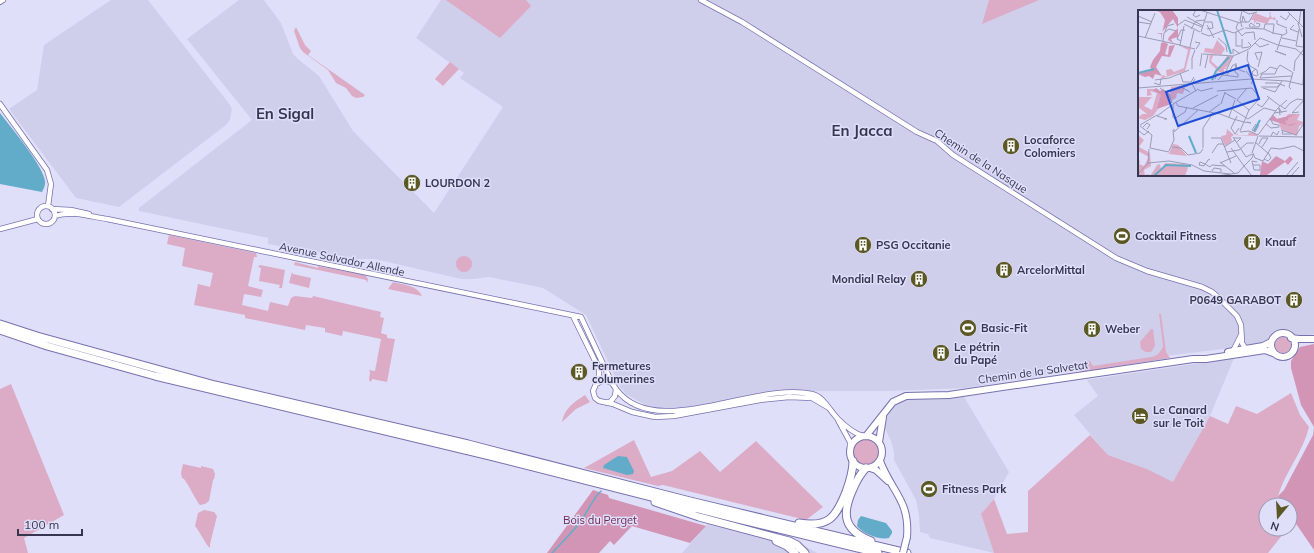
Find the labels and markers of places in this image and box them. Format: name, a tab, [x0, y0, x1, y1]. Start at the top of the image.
place label: Locaforce Colomiers	[1024, 133, 1076, 160]
building icon: Locaforce Colomiers	[1001, 136, 1021, 156]
building icon: LOURDON 2	[402, 173, 422, 193]
place label: LOURDON 2	[425, 176, 491, 190]
sports icon: Cocktail Fitness	[1112, 226, 1132, 246]
place label: Cocktail Fitness	[1135, 229, 1217, 243]
building icon: Knauf	[1242, 232, 1262, 252]
building icon: PSG Occitanie	[853, 235, 873, 255]
place label: Knauf	[1265, 235, 1297, 249]
place label: PSG Occitanie	[876, 238, 951, 252]
building icon: ArcelorMittal	[994, 260, 1014, 280]
place label: ArcelorMittal	[1017, 263, 1085, 277]
building icon: Mondial Relay	[909, 269, 929, 289]
place label: Mondial Relay	[832, 272, 906, 286]
building icon: P0649 GARABOT	[1284, 290, 1304, 310]
place label: P0649 GARABOT	[1189, 293, 1281, 307]
sports icon: Basic-Fit	[958, 318, 978, 338]
building icon: Weber	[1082, 319, 1102, 339]
place label: Basic-Fit	[981, 321, 1027, 335]
place label: Weber	[1105, 322, 1141, 336]
place label: Le pétrin du Papé	[954, 340, 1000, 367]
building icon: Le pétrin du Papé	[931, 343, 951, 363]
place label: Fermetures columerines	[592, 359, 655, 386]
building icon: Fermetures columerines	[569, 362, 589, 382]
place label: Le Canard sur le Toit	[1153, 403, 1207, 430]
hotel icon: Le Canard sur le Toit	[1130, 406, 1150, 426]
sports icon: Fitness Park	[919, 479, 939, 499]
place label: Fitness Park	[942, 482, 1007, 496]

